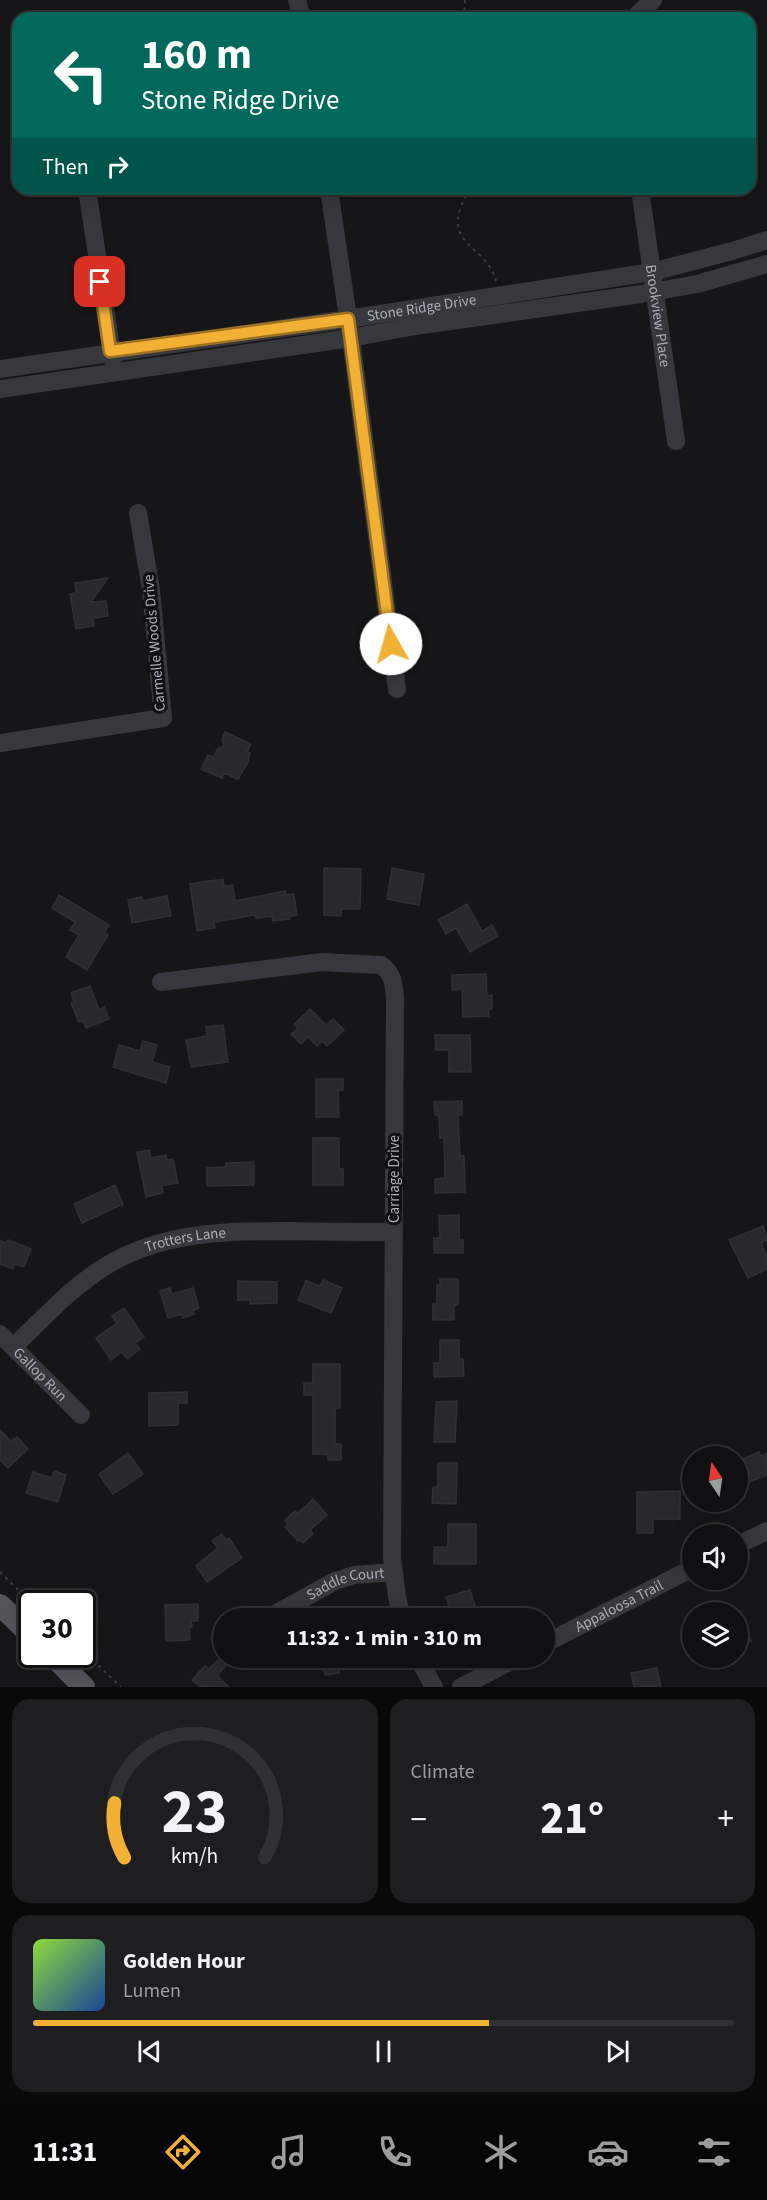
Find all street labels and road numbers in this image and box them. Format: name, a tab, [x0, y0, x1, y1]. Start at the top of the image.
street label: Brookview Place	[640, 263, 675, 369]
street label: Stone Ridge Drive	[366, 289, 478, 327]
street label: Carmelle Woods Drive	[138, 574, 171, 712]
street label: Carriage Drive	[384, 1135, 405, 1223]
street label: Trotters Lane	[142, 1222, 227, 1258]
street label: Gallop Run	[8, 1343, 72, 1406]
street label: Saddle Court	[303, 1563, 385, 1606]
street label: Appaloosa Trail	[571, 1575, 667, 1638]

